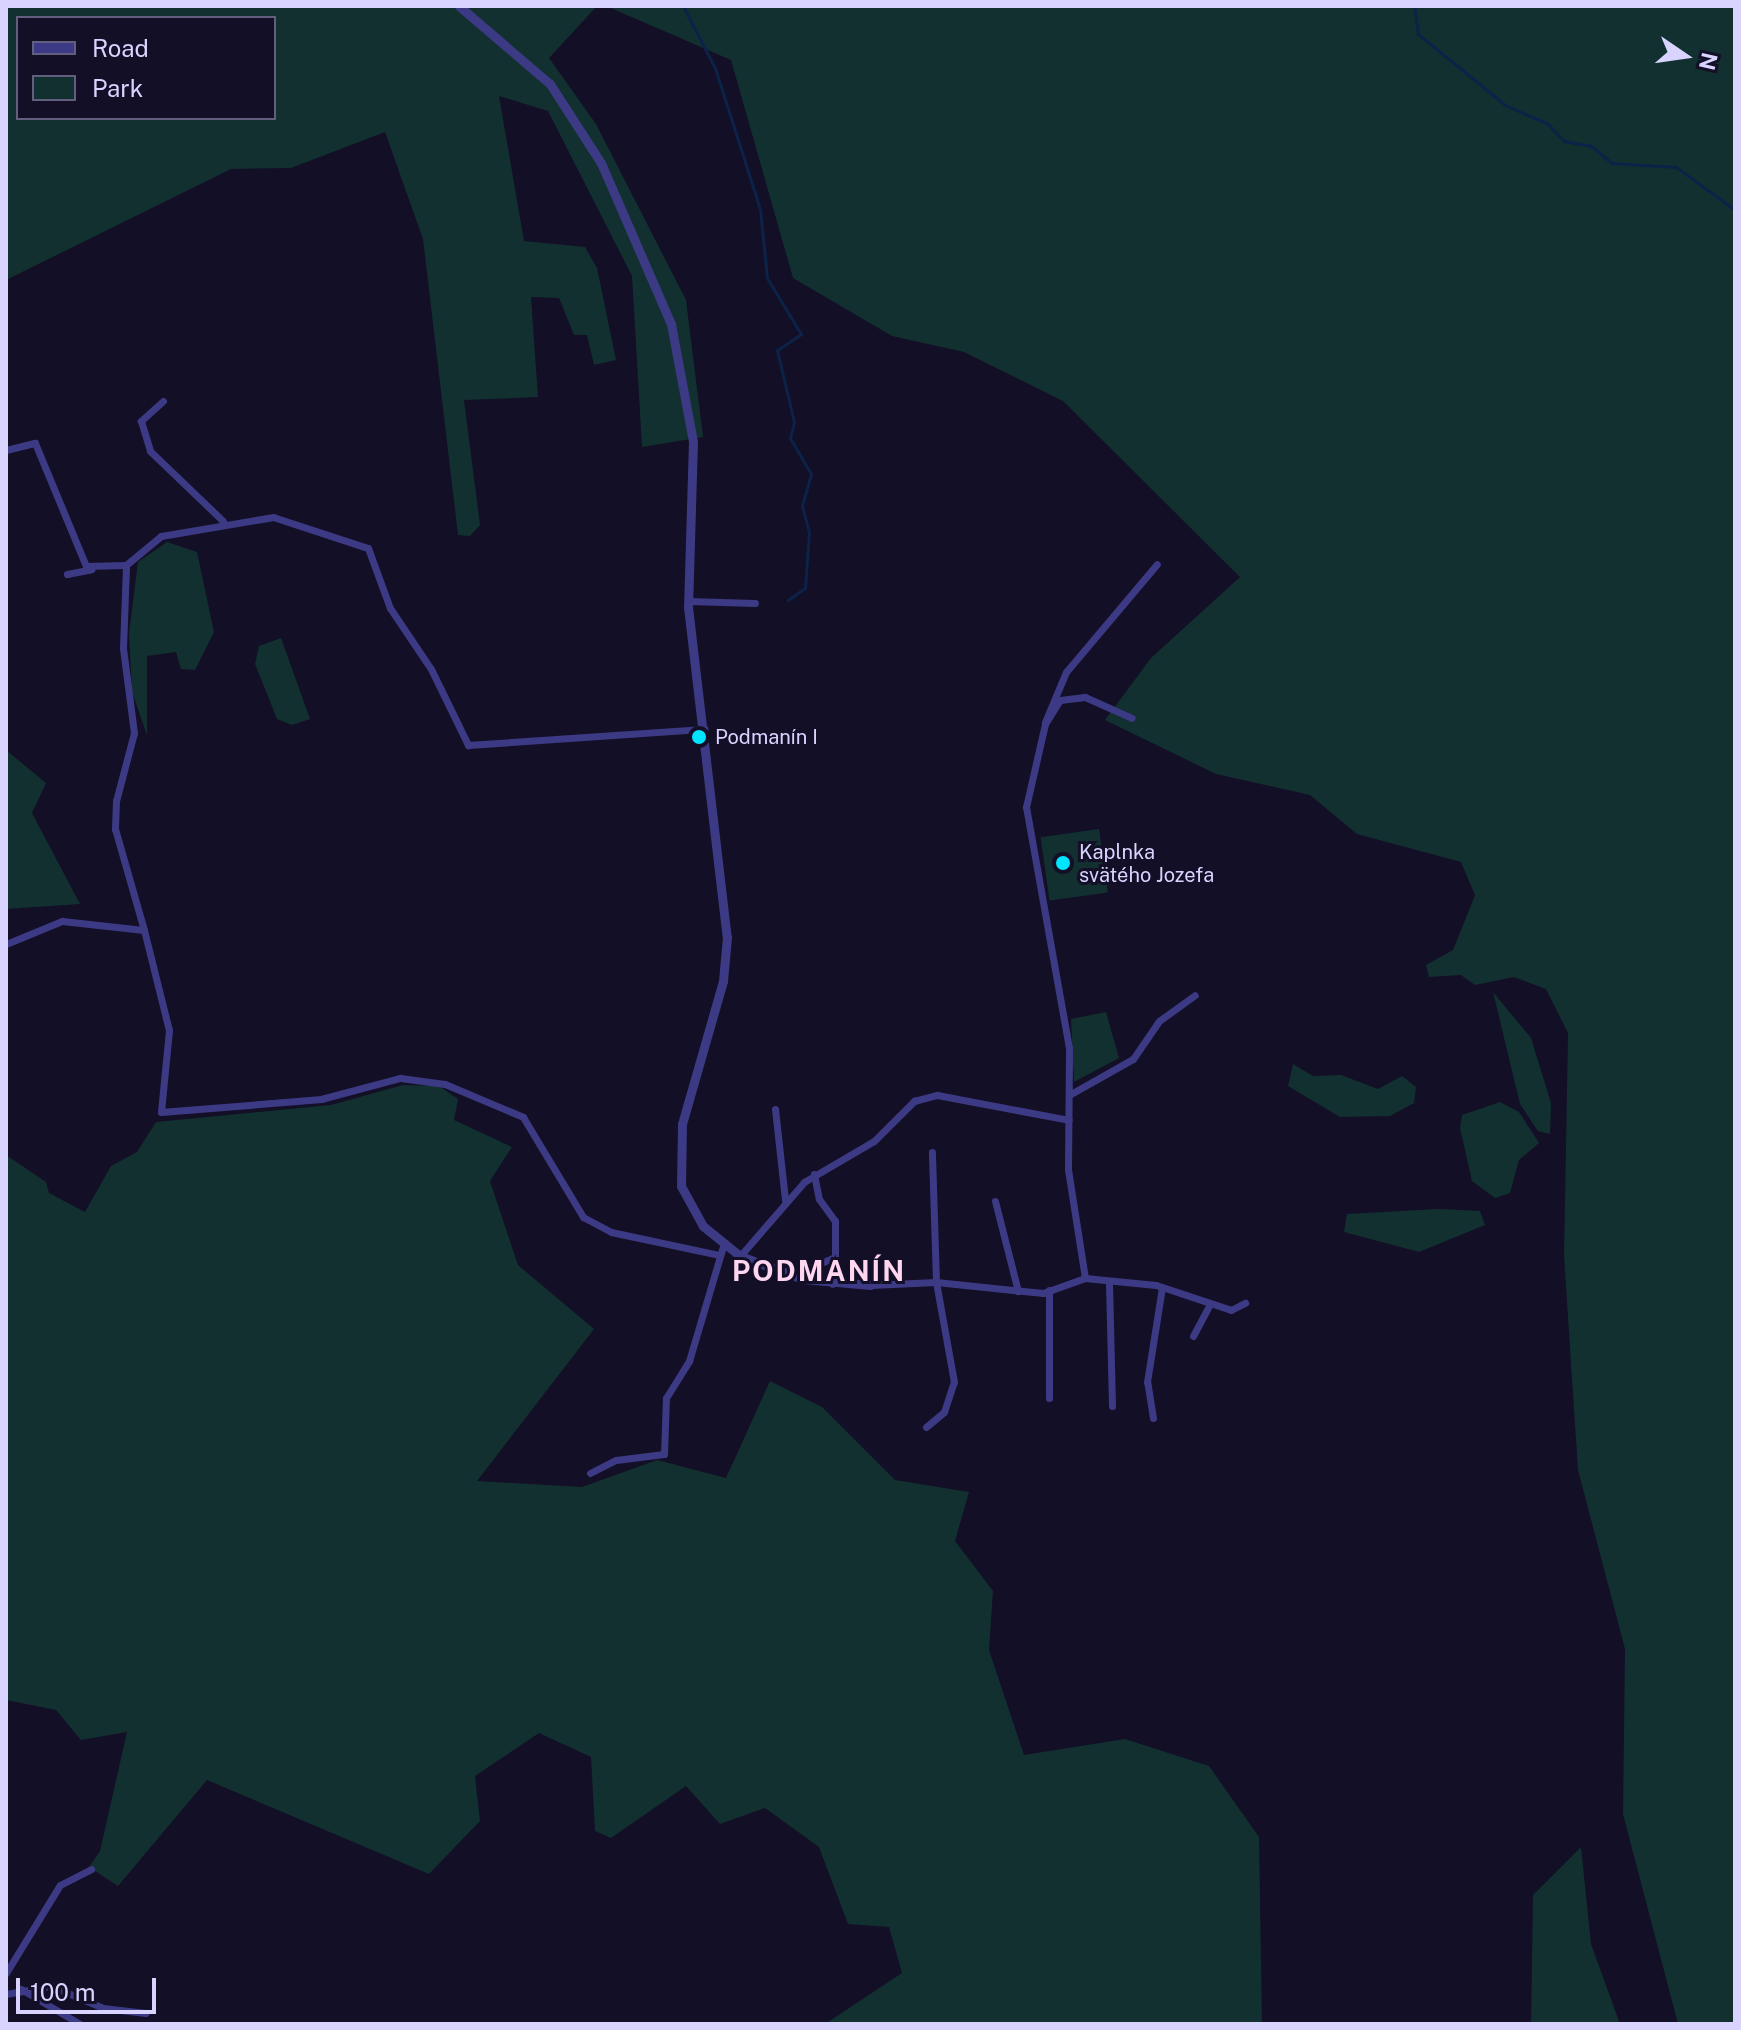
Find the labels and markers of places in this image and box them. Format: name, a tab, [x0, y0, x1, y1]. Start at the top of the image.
place label: Podmanín I	[715, 725, 818, 749]
marker: Podmanín I	[690, 728, 708, 746]
place label: Kaplnka svätého Jozefa	[1079, 840, 1214, 887]
marker: Kaplnka svätého Jozefa	[1054, 854, 1072, 872]

